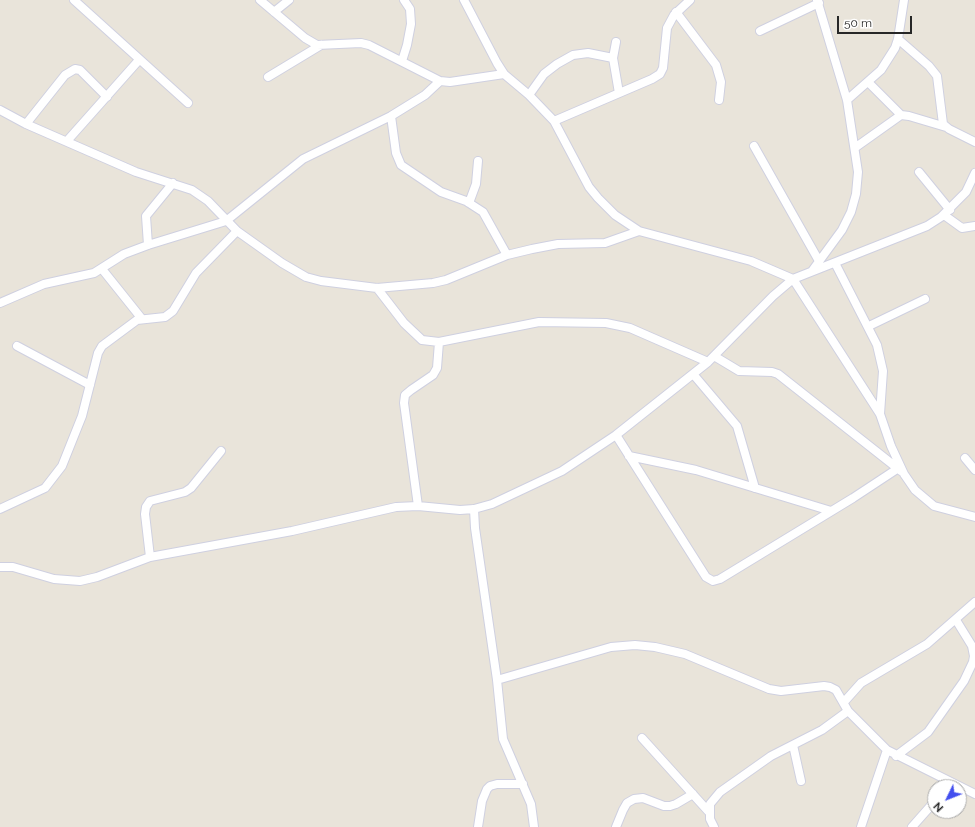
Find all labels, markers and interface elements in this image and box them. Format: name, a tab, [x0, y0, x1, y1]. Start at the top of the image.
scale bar	[839, 8, 914, 34]
text: 50 m	[844, 16, 872, 30]
north arrow	[927, 779, 967, 819]
text: N	[931, 799, 946, 814]

